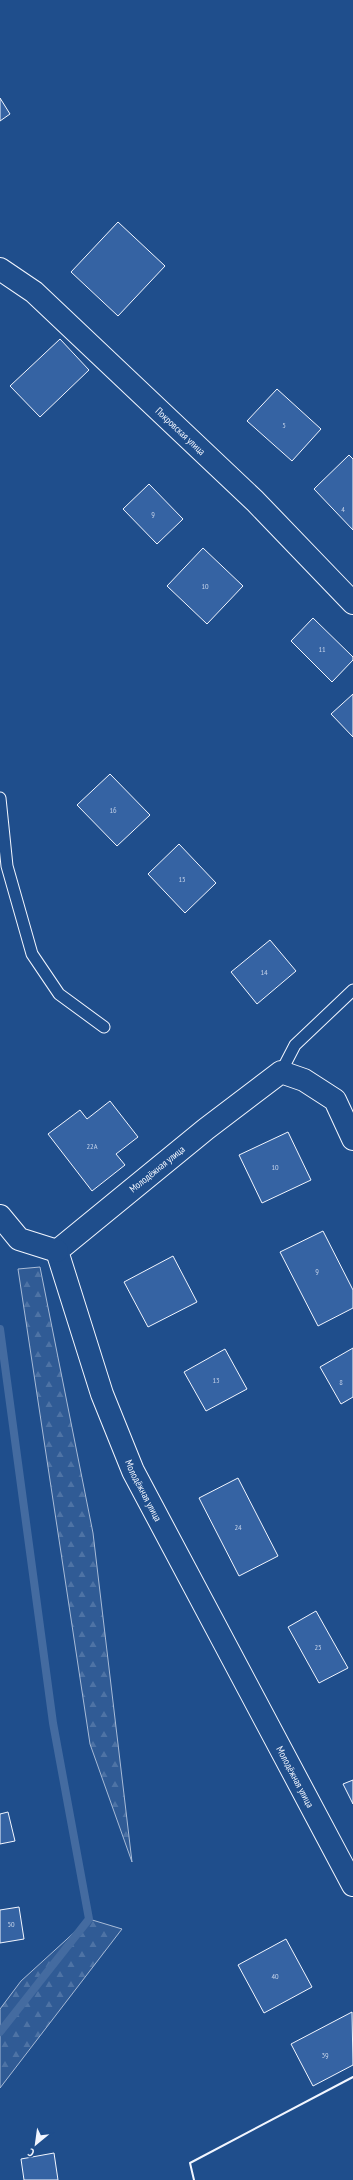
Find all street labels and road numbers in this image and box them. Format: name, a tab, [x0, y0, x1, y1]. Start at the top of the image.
street label: Покровская улица	[153, 404, 208, 458]
street label: Молодёжная улица	[127, 1143, 187, 1195]
street label: Молодёжная улица	[123, 1458, 165, 1524]
street label: Молодёжная улица	[274, 1744, 317, 1810]

